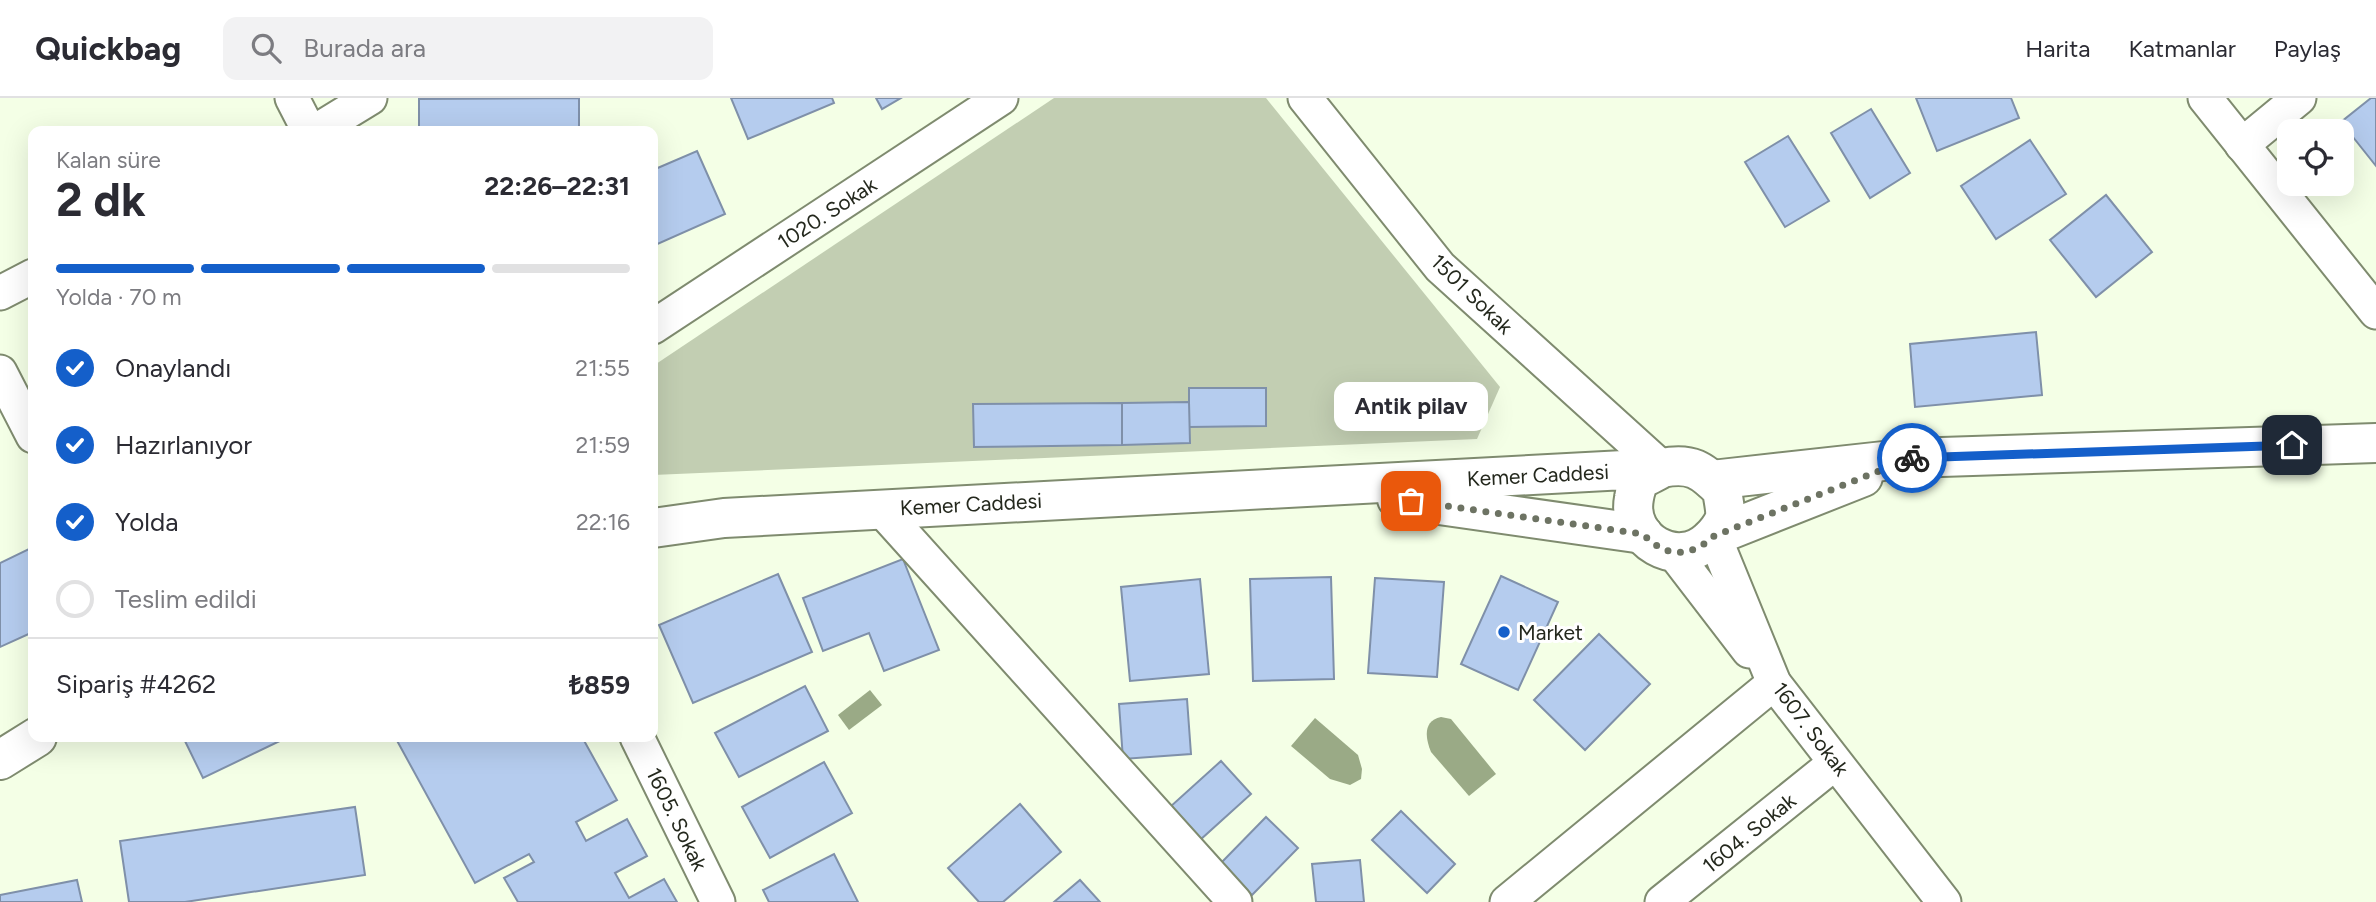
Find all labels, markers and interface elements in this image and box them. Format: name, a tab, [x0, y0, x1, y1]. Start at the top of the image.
search box	[223, 17, 713, 80]
text: Quickbag	[35, 29, 181, 68]
icon: search	[247, 29, 285, 67]
text: Burada ara	[303, 32, 426, 64]
text: Harita	[2025, 34, 2090, 63]
text: Katmanlar	[2128, 34, 2236, 63]
text: Paylaş	[2274, 34, 2341, 63]
map controls	[2277, 119, 2354, 196]
button: locate	[2277, 119, 2354, 196]
text: Kalan süre	[56, 146, 161, 174]
text: 22:26–22:31	[484, 170, 630, 202]
street label: 1020. Sokak	[773, 171, 882, 254]
text: 2 dk	[56, 172, 146, 228]
street label: 1501 Sokak	[1426, 249, 1519, 340]
text: Yolda · 70 m	[56, 283, 182, 311]
icon: check	[56, 349, 94, 387]
text: Onaylandı	[115, 352, 231, 384]
text: 21:55	[575, 354, 630, 382]
callout: Antik pilav	[1334, 382, 1488, 431]
text: Antik pilav	[1355, 392, 1467, 420]
pin	[2262, 415, 2322, 475]
courier	[1877, 423, 1947, 493]
icon: check	[56, 426, 94, 464]
icon: home	[2273, 426, 2311, 464]
text: Hazırlanıyor	[115, 429, 252, 461]
text: 21:59	[576, 431, 630, 459]
icon: bike	[1893, 439, 1931, 477]
street label: Kemer Caddesi	[1466, 459, 1610, 491]
pin	[1381, 471, 1441, 531]
icon: bag	[1392, 482, 1430, 520]
street label: Kemer Caddesi	[899, 488, 1043, 520]
icon: check	[56, 503, 94, 541]
text: Yolda	[115, 506, 178, 538]
text: 22:16	[576, 508, 630, 536]
text: Teslim edildi	[115, 583, 257, 615]
place label: Market	[1518, 620, 1583, 645]
marker: Market	[1496, 624, 1512, 640]
text: Sipariş #4262	[56, 668, 216, 700]
text: ₺859	[569, 669, 630, 701]
street label: 1607. Sokak	[1768, 677, 1855, 781]
street label: 1605. Sokak	[641, 763, 713, 875]
street label: 1604. Sokak	[1697, 787, 1801, 878]

